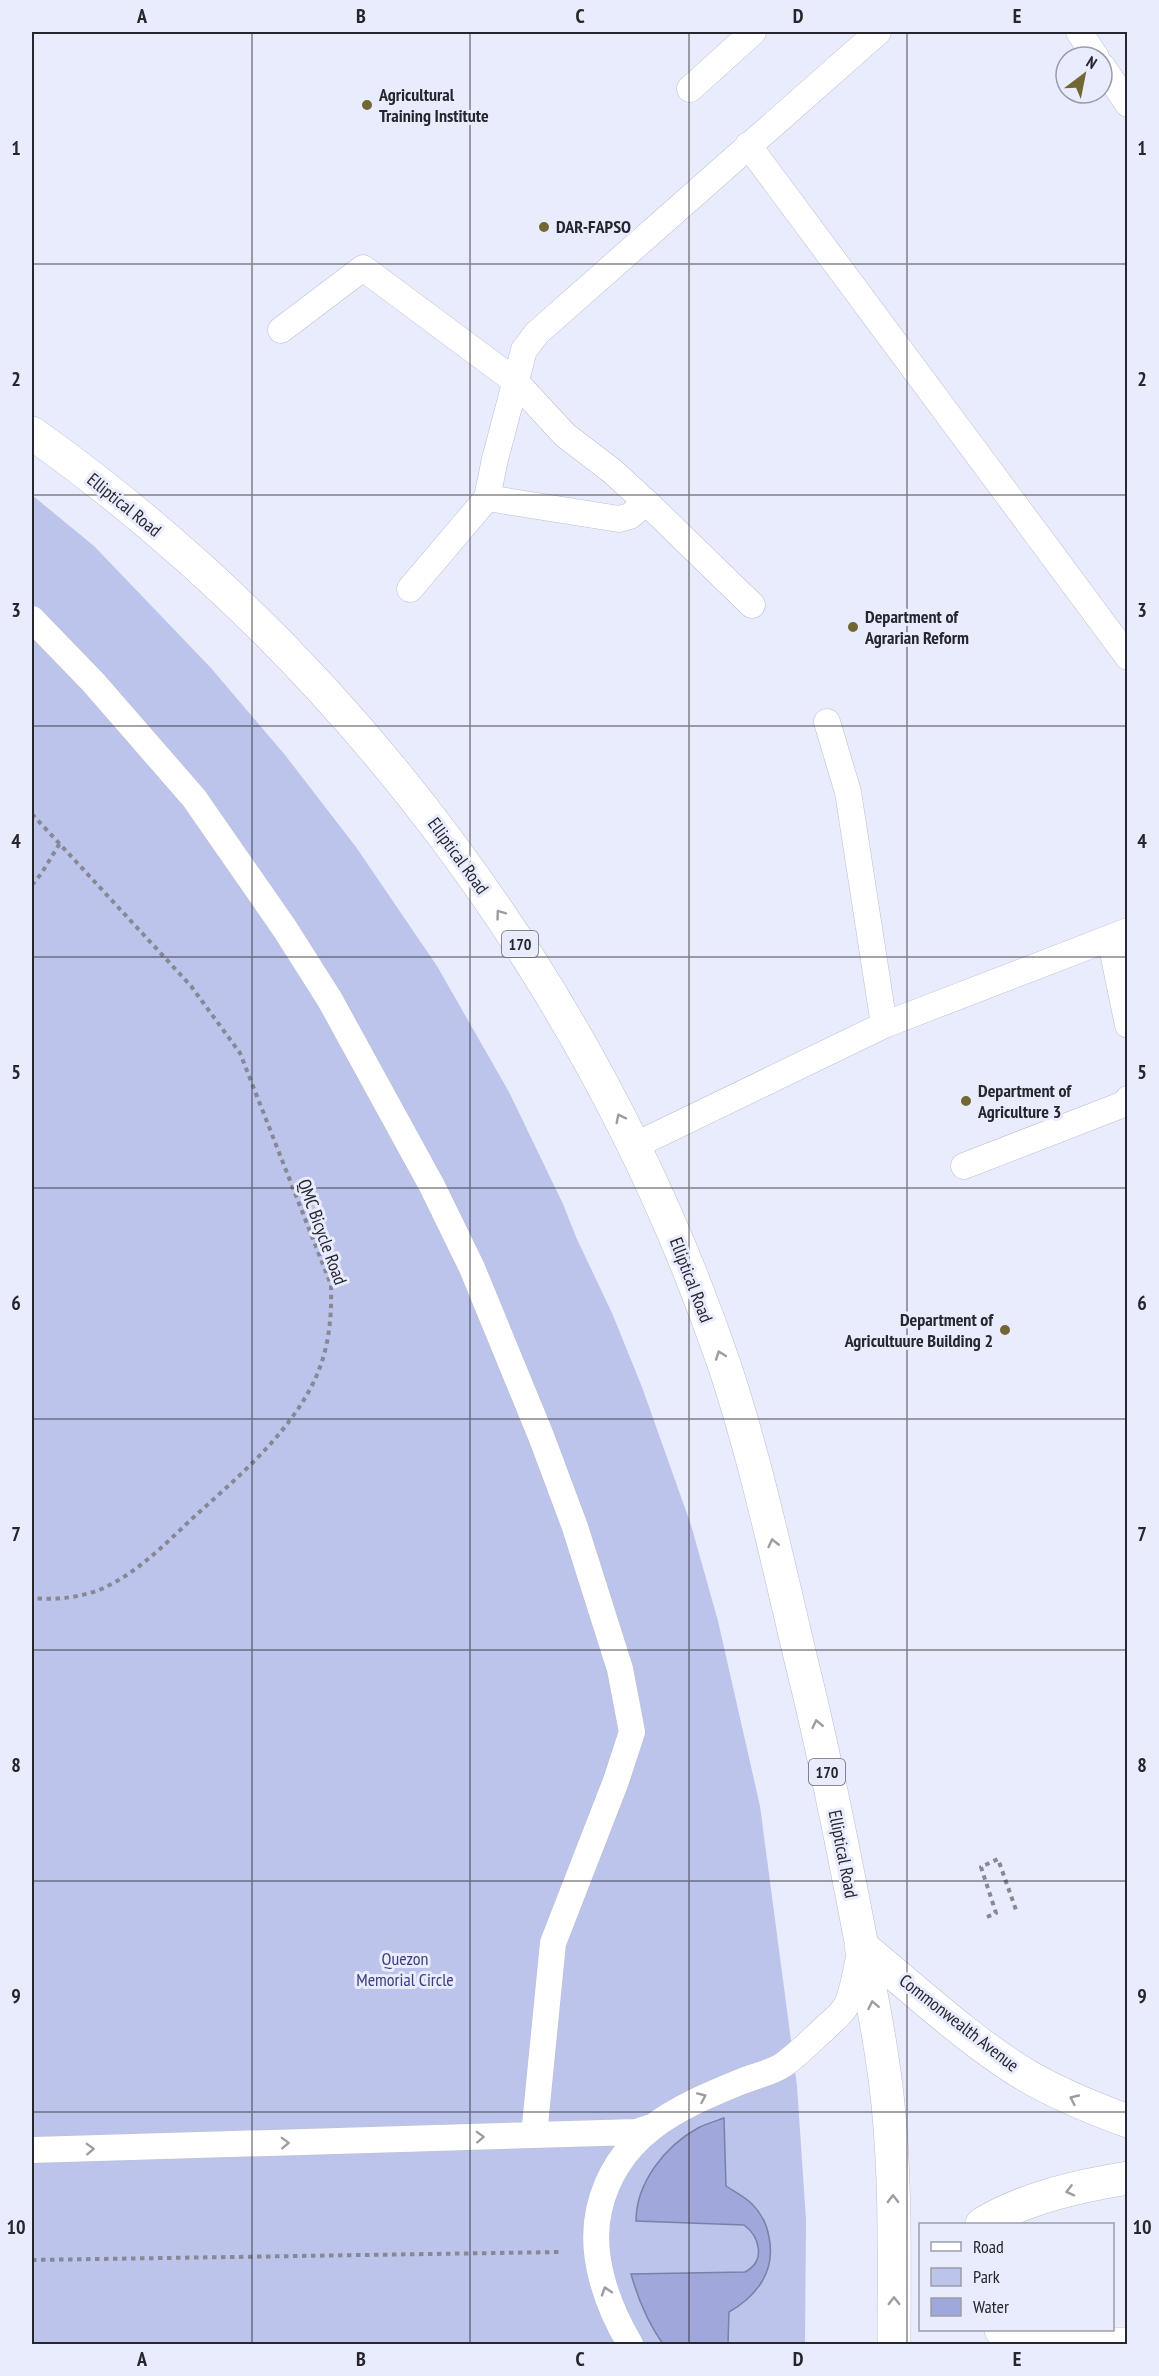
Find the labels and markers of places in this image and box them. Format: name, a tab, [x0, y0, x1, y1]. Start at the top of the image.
place label: Agricultural Training Institute	[378, 83, 489, 127]
marker: Agricultural Training Institute	[360, 98, 374, 112]
place label: DAR-FAPSO	[556, 215, 631, 238]
marker: DAR-FAPSO	[537, 220, 551, 234]
place label: Department of Agrarian Reform	[864, 605, 969, 649]
marker: Department of Agrarian Reform	[846, 620, 860, 634]
place label: Department of Agriculture 3	[977, 1079, 1072, 1123]
marker: Department of Agriculture 3	[959, 1094, 973, 1108]
place label: Department of Agricultuure Building 2	[844, 1308, 994, 1352]
marker: Department of Agricultuure Building 2	[998, 1323, 1012, 1337]

